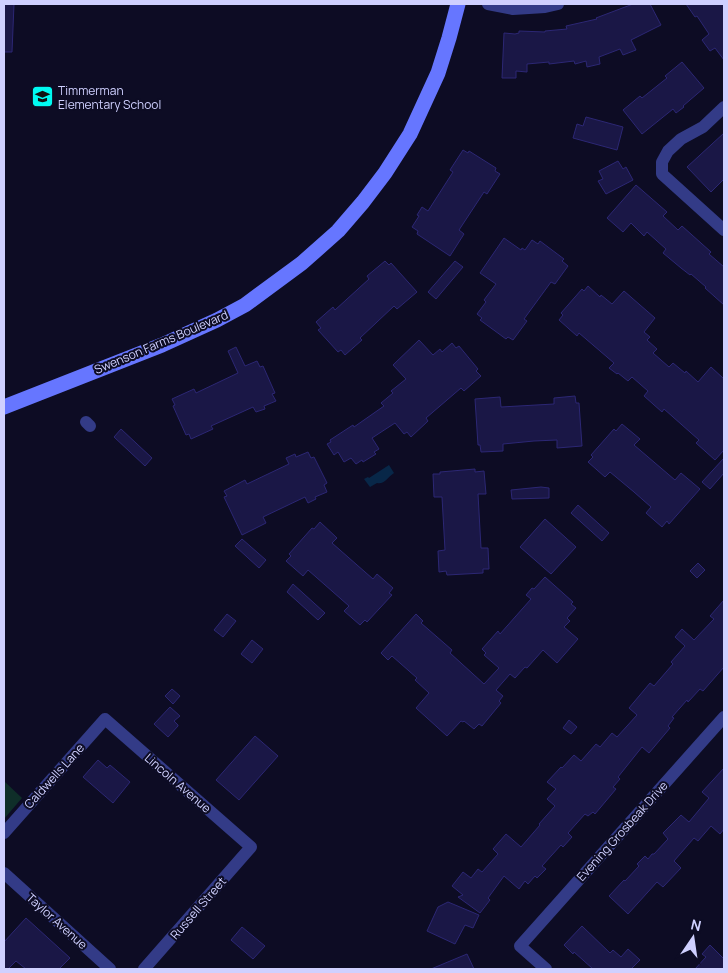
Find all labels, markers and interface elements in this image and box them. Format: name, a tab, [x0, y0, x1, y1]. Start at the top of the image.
place label: Timmerman Elementary School	[58, 82, 161, 113]
school or university icon: Timmerman Elementary School	[30, 85, 54, 109]
street label: Swenson Farms Boulevard	[91, 306, 231, 378]
street label: Caldwells Lane	[20, 740, 88, 812]
street label: Lincoln Avenue	[141, 749, 215, 817]
street label: Evening Grosbeak Drive	[572, 777, 672, 885]
street label: Russell Street	[166, 873, 230, 943]
street label: Taylor Avenue	[23, 889, 91, 953]
north arrow	[668, 913, 718, 963]
text: N	[689, 914, 703, 935]

